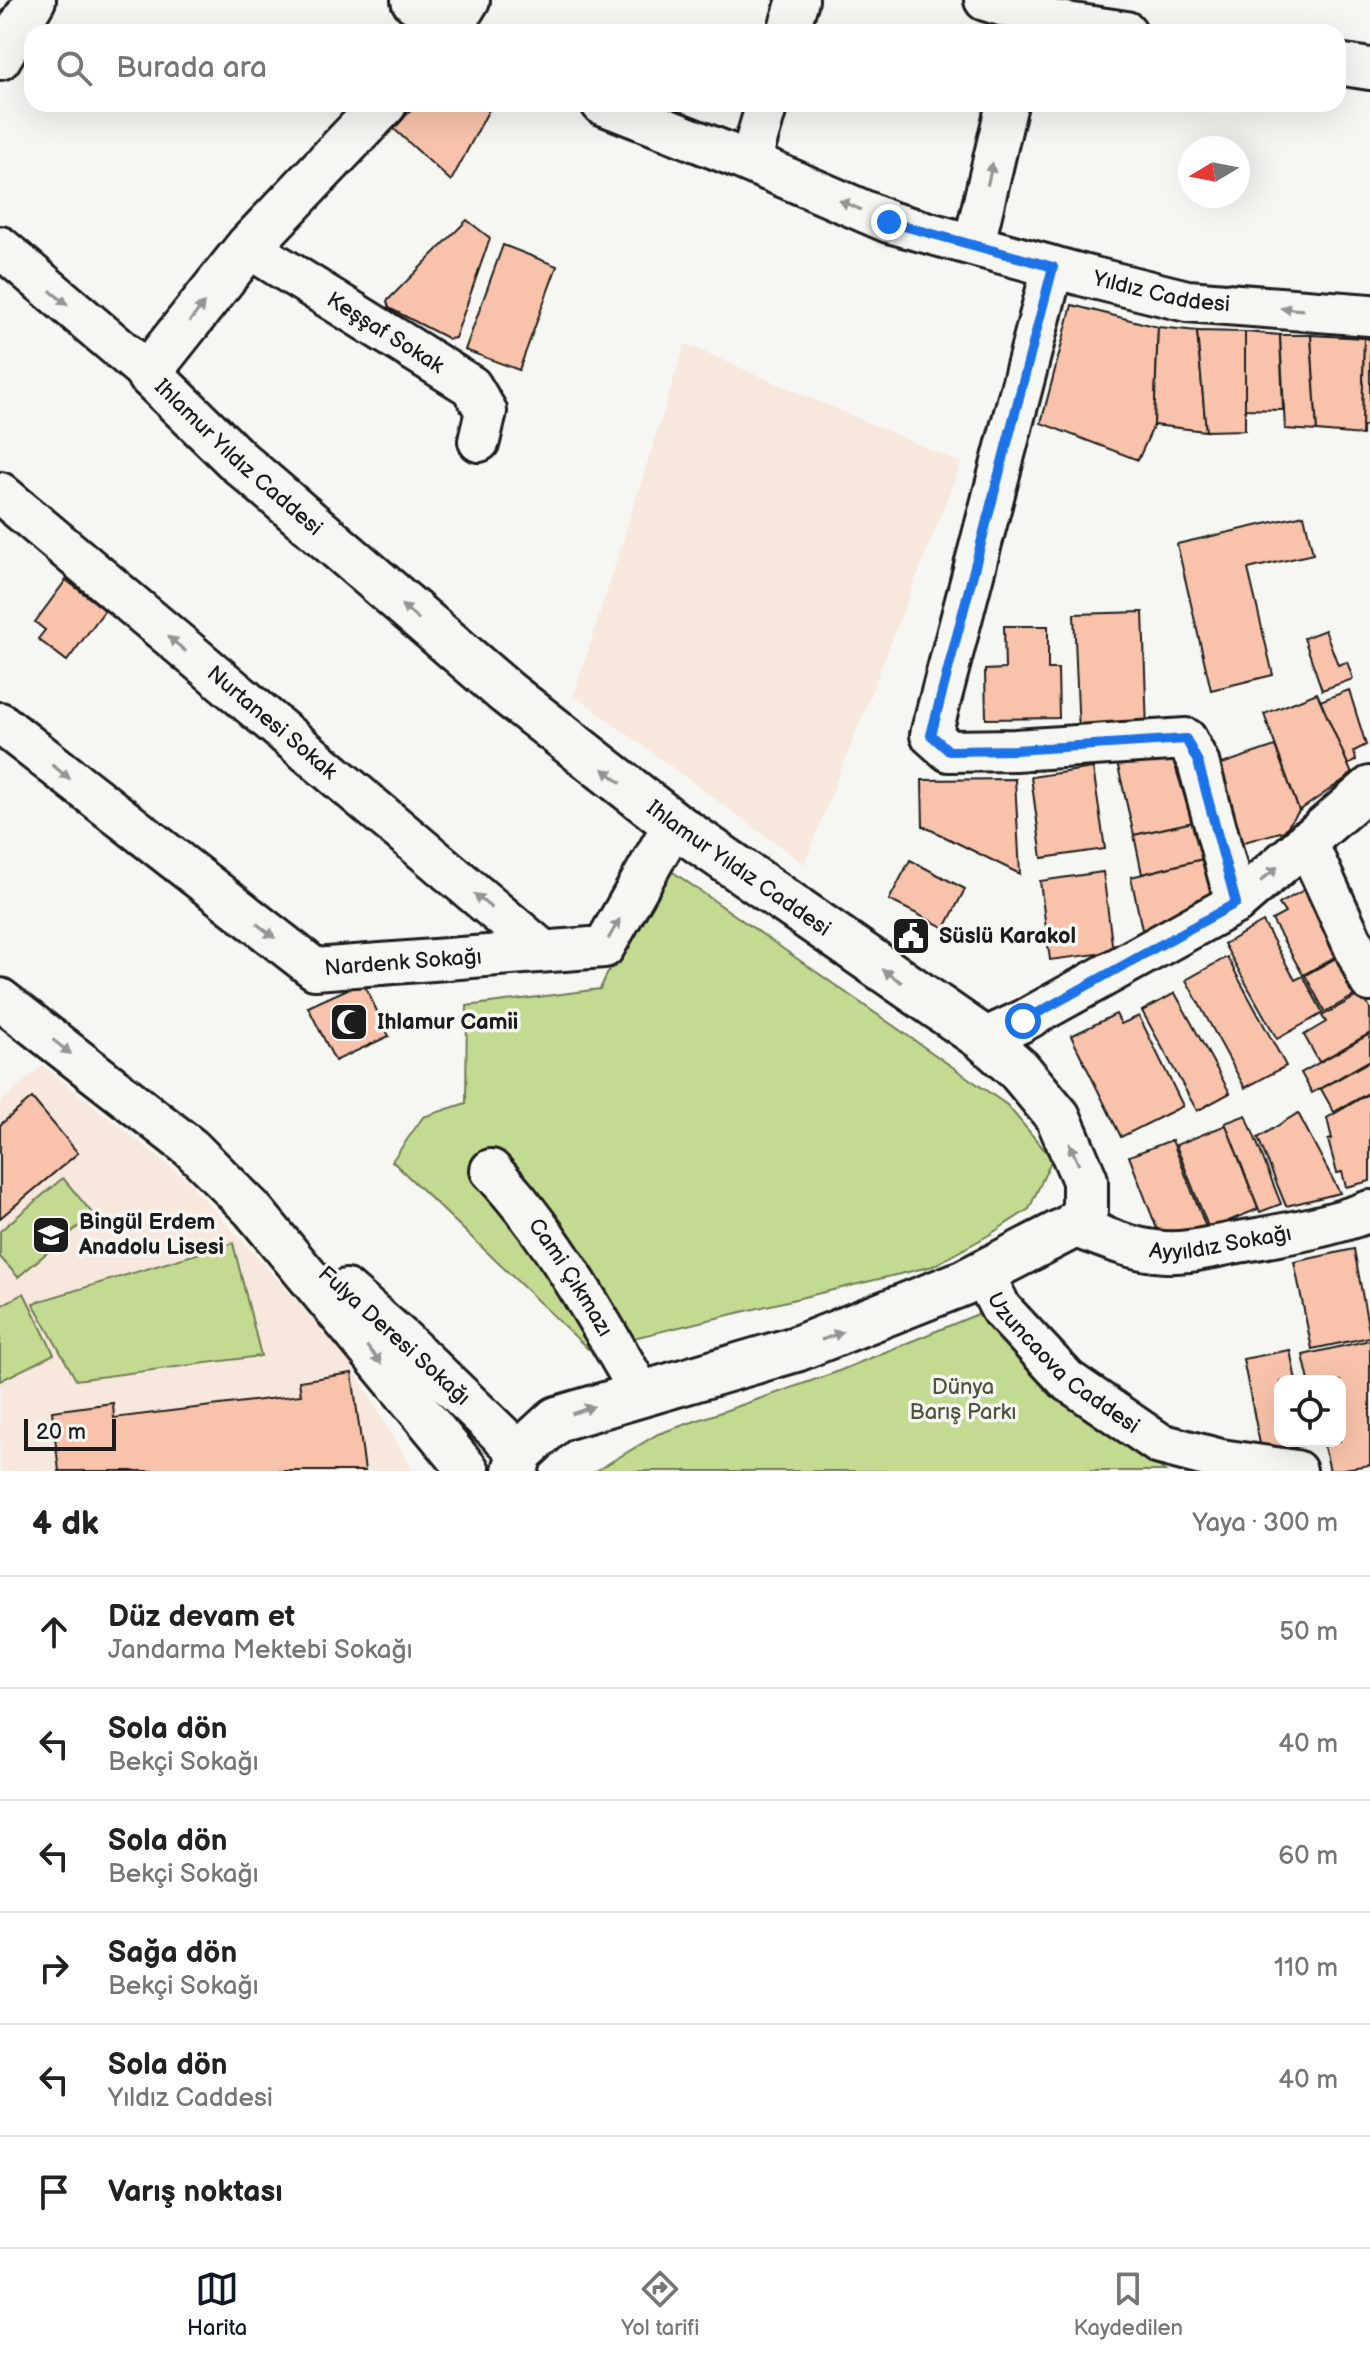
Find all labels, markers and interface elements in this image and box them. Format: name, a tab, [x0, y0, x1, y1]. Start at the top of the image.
search box	[24, 24, 1346, 112]
icon: search	[52, 46, 96, 90]
text: Burada ara	[116, 50, 267, 86]
north arrow	[1178, 136, 1250, 208]
one-way arrow	[984, 161, 997, 186]
one-way arrow	[838, 199, 862, 212]
route end	[871, 204, 907, 240]
street label: Yıldız Caddesi	[1089, 264, 1231, 318]
street label: Keşşaf Sokak	[322, 286, 449, 379]
one-way arrow	[49, 289, 69, 306]
one-way arrow	[188, 302, 205, 322]
one-way arrow	[1279, 302, 1304, 315]
street label: Ihlamur Yıldız Caddesi	[149, 373, 328, 541]
one-way arrow	[401, 604, 421, 621]
one-way arrow	[167, 636, 187, 653]
street label: Nurtanesi Sokak	[201, 660, 343, 785]
one-way arrow	[51, 763, 71, 779]
one-way arrow	[602, 768, 623, 784]
street label: Ihlamur Yıldız Caddesi	[641, 794, 836, 942]
one-way arrow	[1259, 866, 1279, 883]
one-way arrow	[473, 893, 493, 910]
public building icon: Süslü Karakol	[890, 915, 932, 957]
one-way arrow	[607, 918, 621, 940]
one-way arrow	[256, 922, 276, 938]
place label: Süslü Karakol	[939, 923, 1076, 950]
street label: Nardenk Sokağı	[324, 943, 483, 982]
one-way arrow	[882, 969, 903, 984]
mosque icon: Ihlamur Camii	[328, 1001, 370, 1043]
route start	[1005, 1003, 1041, 1039]
place label: Ihlamur Camii	[377, 1009, 518, 1036]
one-way arrow	[52, 1038, 72, 1055]
one-way arrow	[1068, 1142, 1081, 1166]
place label: Bingül Erdem Anadolu Lisesi	[78, 1209, 224, 1261]
street label: Cami Çıkmazı	[523, 1213, 619, 1341]
school or university icon: Bingül Erdem Anadolu Lisesi	[30, 1214, 72, 1256]
street label: Ayyıldız Sokağı	[1147, 1219, 1294, 1266]
street label: Fulya Deresi Sokağı	[312, 1261, 476, 1411]
street label: Uzuncaova Caddesi	[981, 1288, 1145, 1439]
one-way arrow	[820, 1329, 844, 1342]
one-way arrow	[365, 1345, 382, 1365]
park label: Dünya Barış Parkı	[910, 1374, 1016, 1426]
map controls	[1274, 1375, 1346, 1447]
button: locate	[1274, 1375, 1346, 1447]
one-way arrow	[571, 1403, 595, 1415]
scale bar	[24, 1415, 116, 1451]
text: 20 m	[36, 1419, 86, 1446]
text: 4 dk	[32, 1503, 99, 1544]
text: Yaya · 300 m	[1193, 1508, 1338, 1539]
text: Düz devam et	[108, 1599, 295, 1635]
icon: ahead	[32, 1610, 76, 1654]
text: 50 m	[1279, 1617, 1338, 1648]
text: Jandarma Mektebi Sokağı	[108, 1635, 413, 1666]
text: Sola dön	[108, 1711, 228, 1747]
icon: left	[32, 1722, 76, 1766]
text: 40 m	[1278, 1729, 1338, 1760]
text: Bekçi Sokağı	[108, 1747, 259, 1778]
text: Sola dön	[108, 1823, 228, 1859]
icon: left	[32, 1834, 76, 1878]
text: 60 m	[1278, 1841, 1338, 1872]
text: Bekçi Sokağı	[108, 1859, 259, 1890]
text: Sağa dön	[108, 1935, 237, 1971]
icon: right	[32, 1946, 76, 1990]
text: 110 m	[1274, 1953, 1338, 1984]
text: Bekçi Sokağı	[108, 1971, 259, 2002]
text: Sola dön	[108, 2047, 228, 2083]
icon: left	[32, 2058, 76, 2102]
text: 40 m	[1278, 2065, 1338, 2096]
text: Yıldız Caddesi	[108, 2083, 273, 2114]
icon: arrive	[32, 2170, 76, 2214]
text: Varış noktası	[108, 2174, 283, 2210]
tab: Harita	[187, 2267, 247, 2342]
tab: Yol tarifi	[621, 2267, 699, 2342]
tab: Kaydedilen	[1073, 2267, 1183, 2342]

